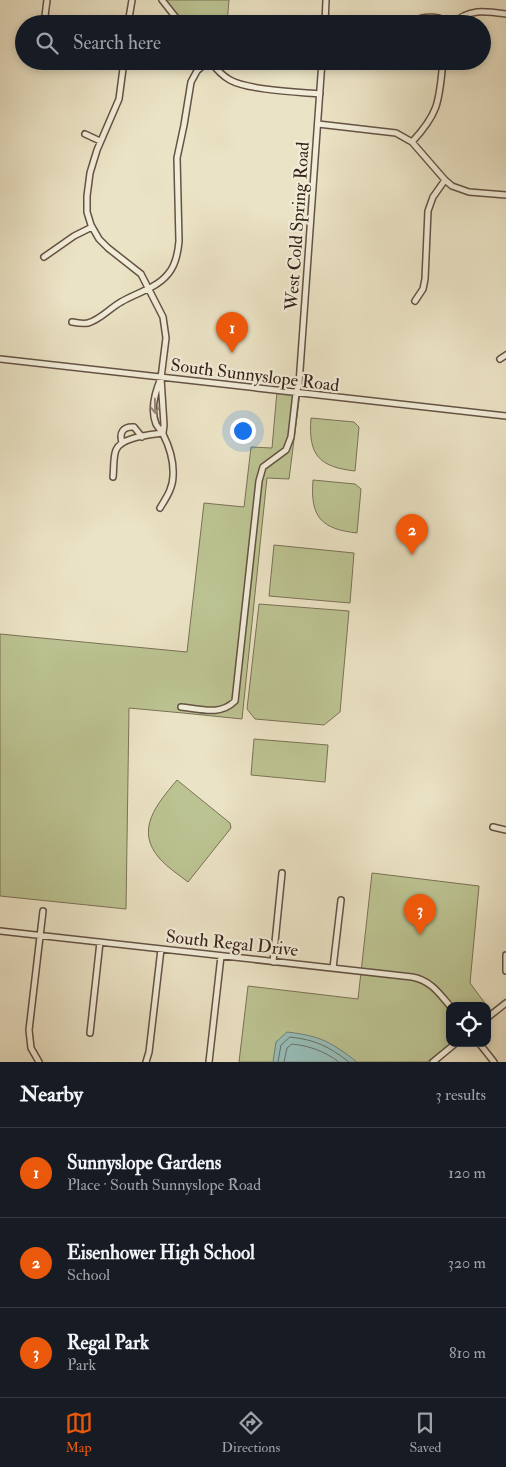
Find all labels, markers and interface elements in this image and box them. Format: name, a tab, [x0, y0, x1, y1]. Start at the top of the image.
search box	[15, 15, 491, 70]
icon: search	[33, 29, 61, 57]
text: Search here	[73, 31, 161, 55]
street label: West Cold Spring Road	[280, 141, 315, 312]
pin: 1	[216, 312, 248, 353]
street label: South Sunnyslope Road	[169, 354, 341, 397]
one-way arrow	[150, 397, 160, 413]
your location	[230, 418, 256, 444]
pin: 2	[396, 514, 428, 555]
pin: 3	[404, 894, 436, 935]
street label: South Regal Drive	[165, 925, 300, 962]
map controls	[446, 1002, 491, 1047]
button: locate	[446, 1002, 491, 1047]
text: Nearby	[20, 1081, 83, 1108]
text: 3 results	[435, 1085, 486, 1105]
text: Sunnyslope Gardens	[67, 1151, 221, 1175]
text: 1	[33, 1163, 39, 1183]
text: 120 m	[448, 1163, 486, 1183]
text: Place · South Sunnyslope Road	[67, 1175, 261, 1195]
text: Eisenhower High School	[67, 1241, 255, 1265]
text: 2	[32, 1253, 40, 1273]
text: 320 m	[448, 1253, 486, 1273]
text: School	[67, 1265, 110, 1285]
text: Regal Park	[67, 1331, 149, 1355]
text: 3	[33, 1343, 39, 1363]
text: 810 m	[449, 1343, 486, 1363]
text: Park	[67, 1355, 96, 1375]
tab: Map	[65, 1409, 93, 1456]
tab: Directions	[222, 1409, 280, 1456]
tab: Saved	[409, 1409, 441, 1456]

